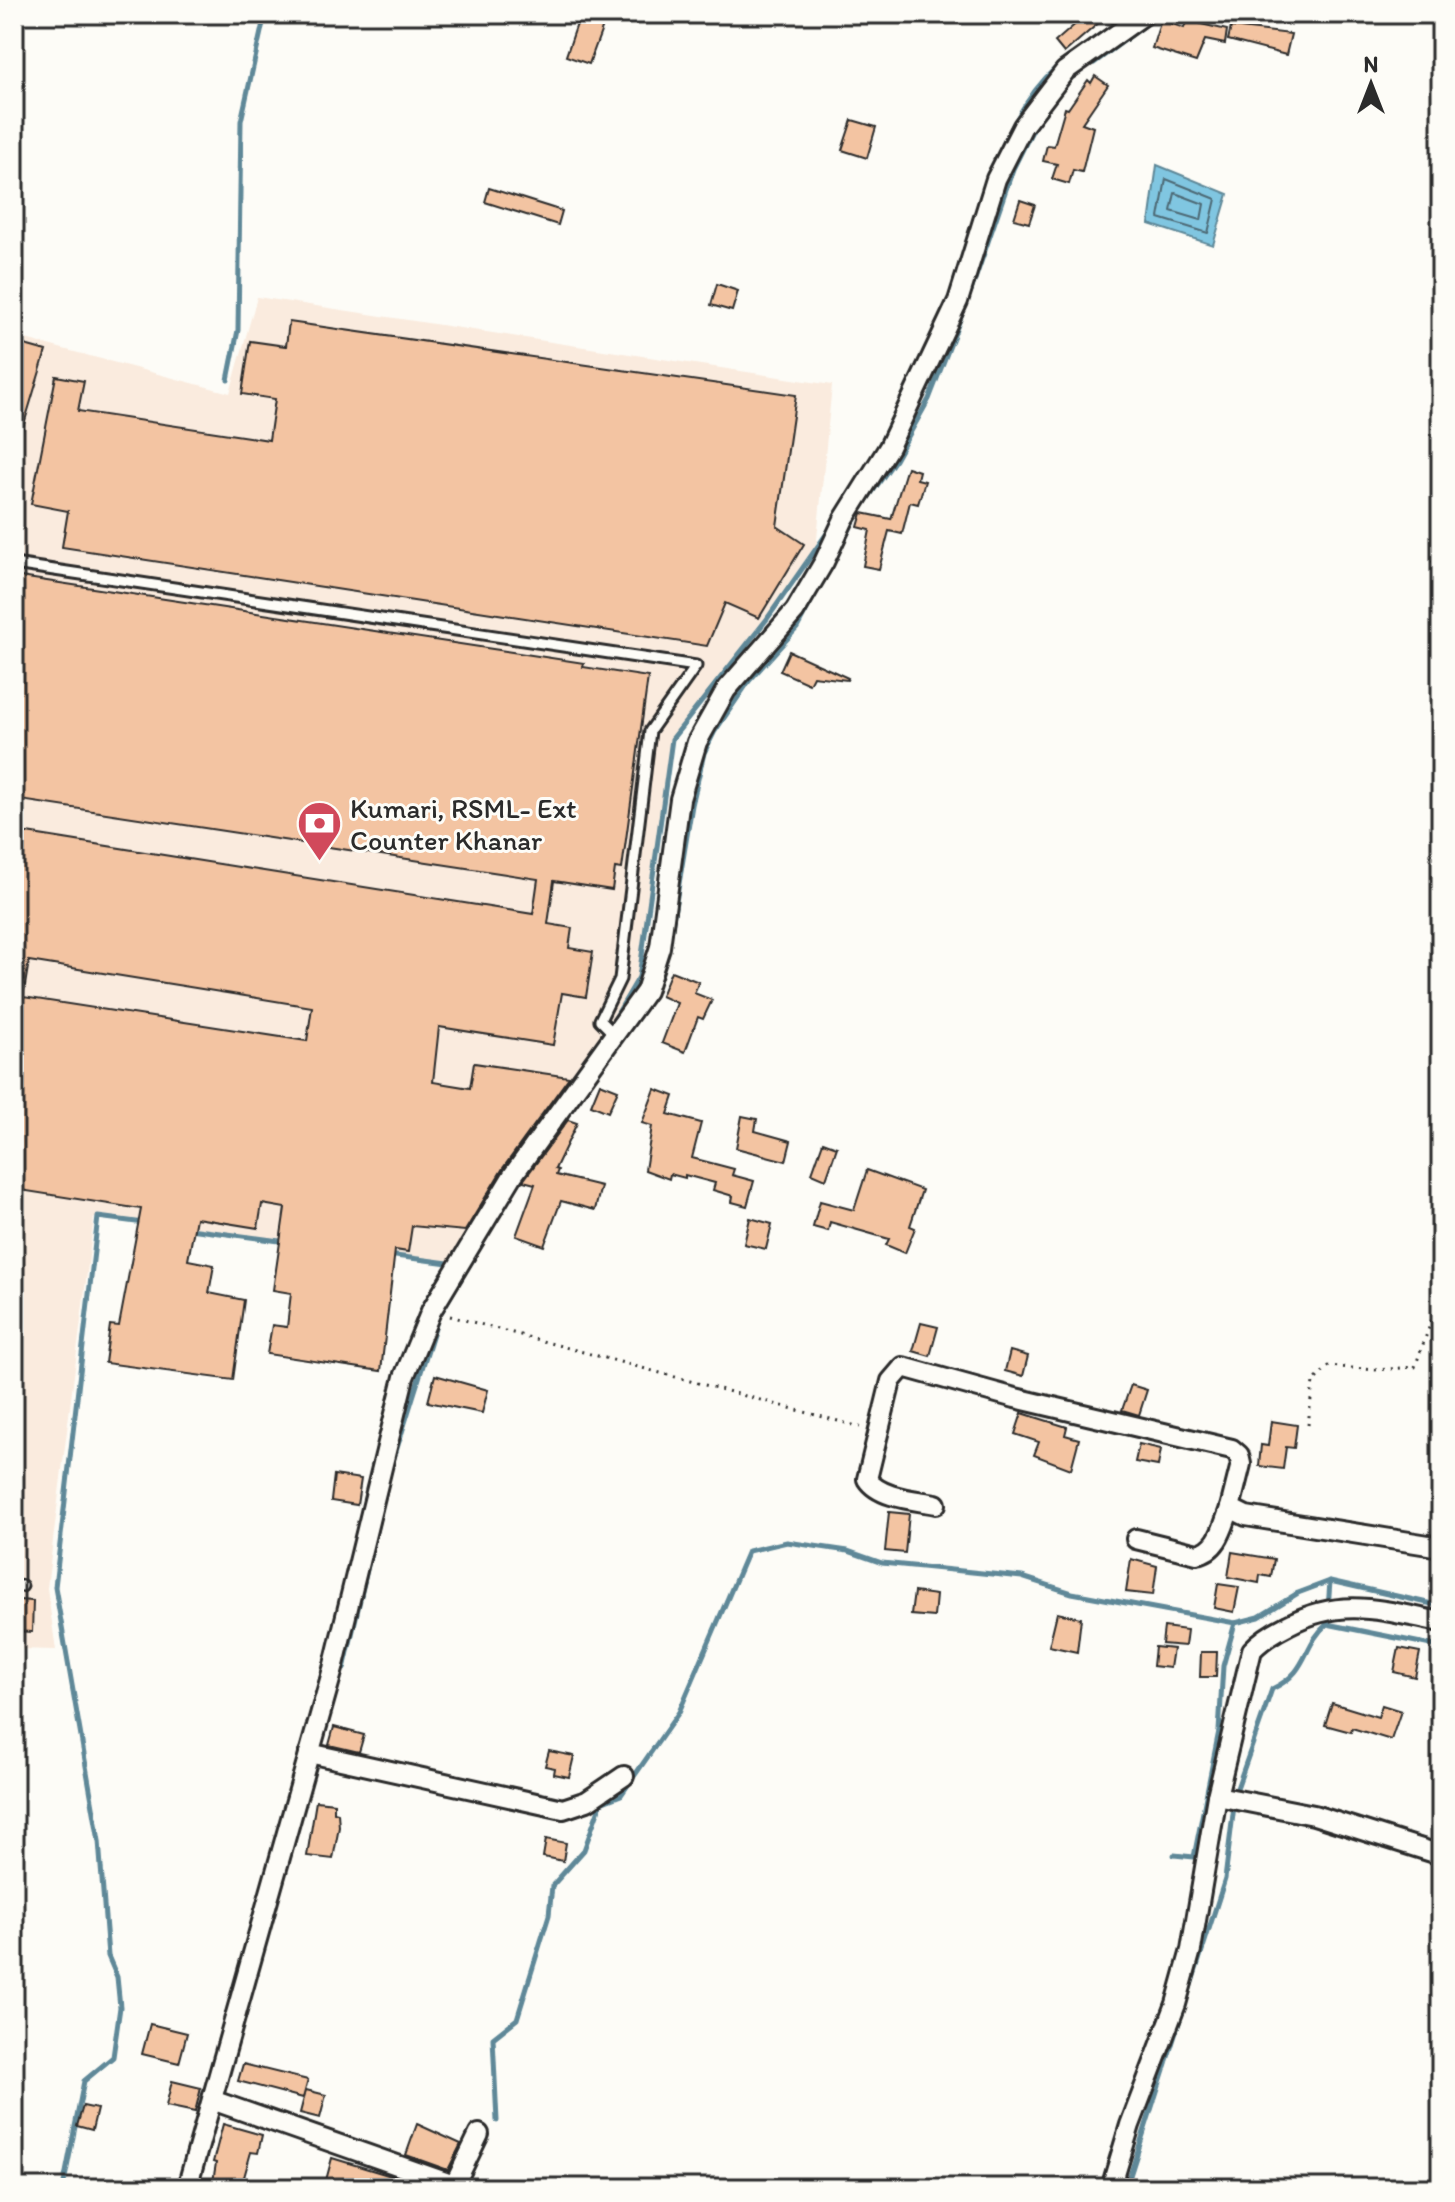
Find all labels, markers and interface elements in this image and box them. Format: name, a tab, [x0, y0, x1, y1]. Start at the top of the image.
north arrow	[1331, 44, 1411, 124]
text: N	[1364, 51, 1378, 78]
place label: Kumari, RSML- Ext Counter Khanar	[350, 791, 576, 857]
bank icon: Kumari, RSML- Ext Counter Khanar	[295, 800, 343, 863]

